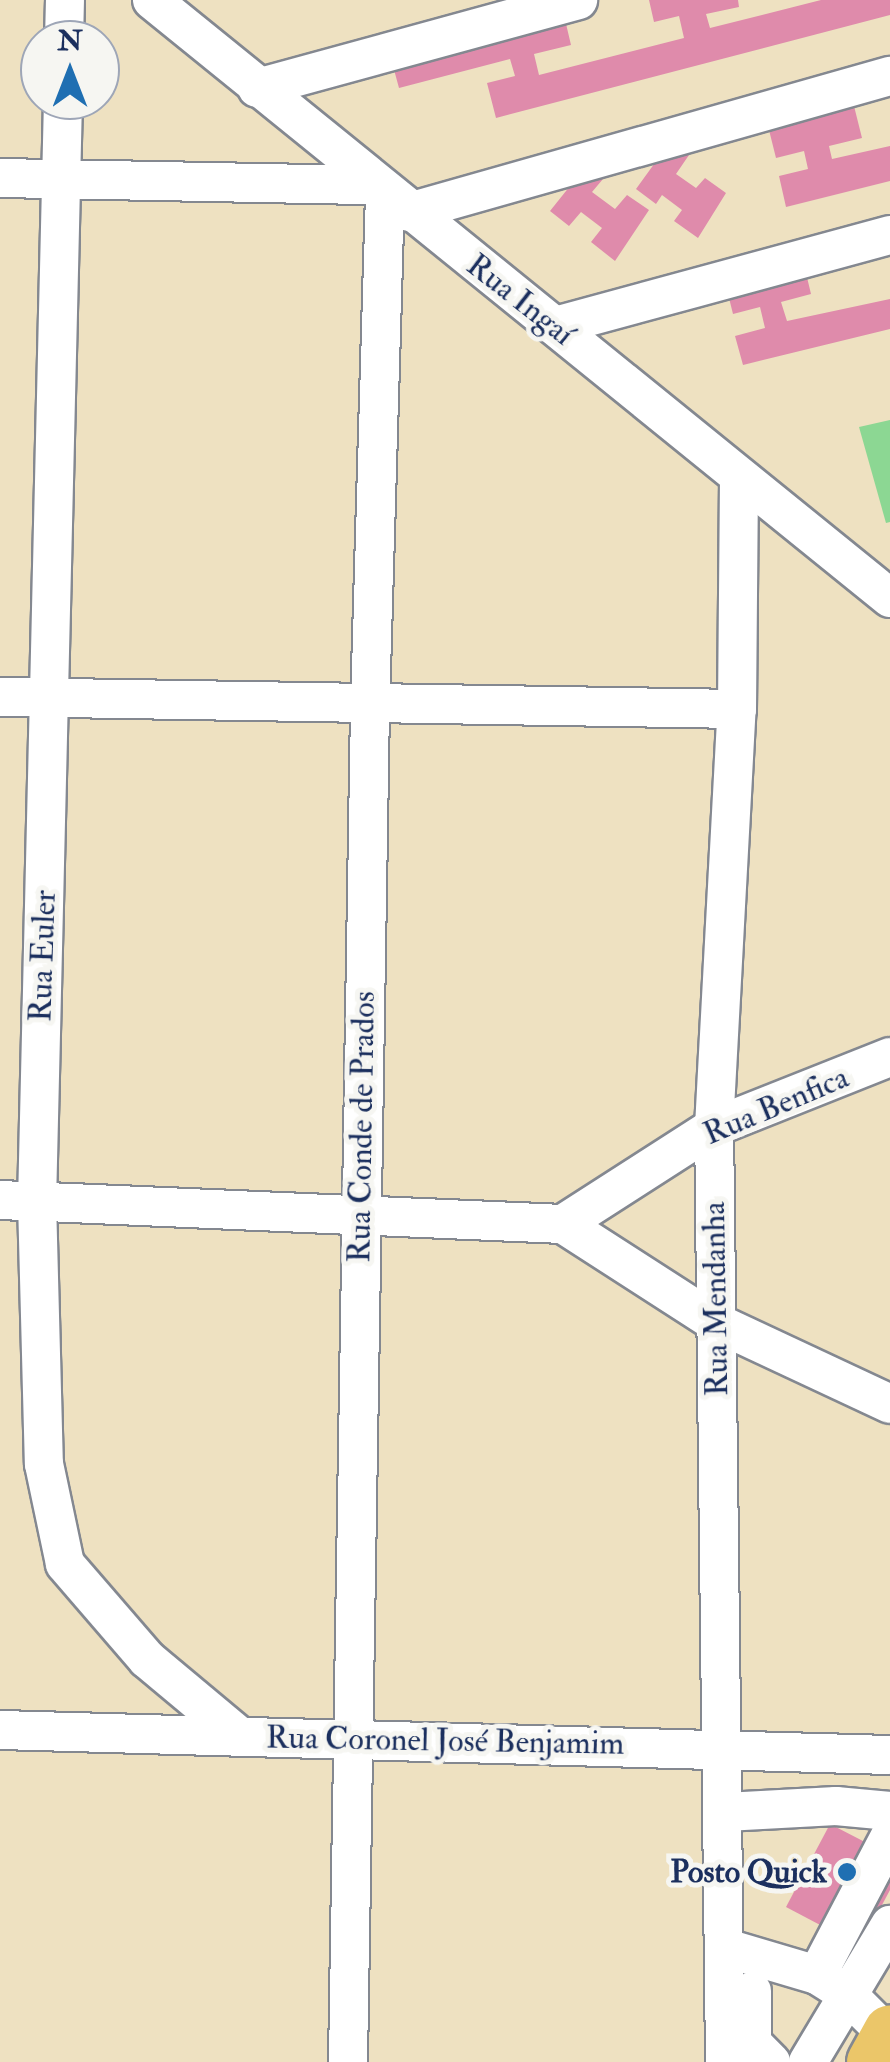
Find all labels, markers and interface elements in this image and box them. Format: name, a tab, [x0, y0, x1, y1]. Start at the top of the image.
north arrow	[20, 20, 120, 120]
text: N	[57, 24, 83, 59]
street label: Rua Ingaí	[459, 246, 581, 354]
street label: Rua Euler	[22, 889, 64, 1023]
street label: Rua Conde de Prados	[340, 991, 384, 1263]
street label: Rua Benfica	[698, 1058, 854, 1154]
street label: Rua Mendanha	[695, 1201, 737, 1397]
street label: Rua Coronel José Benjamim	[266, 1719, 624, 1763]
place label: Posto Quick	[670, 1853, 827, 1891]
marker: Posto Quick	[836, 1861, 858, 1883]

